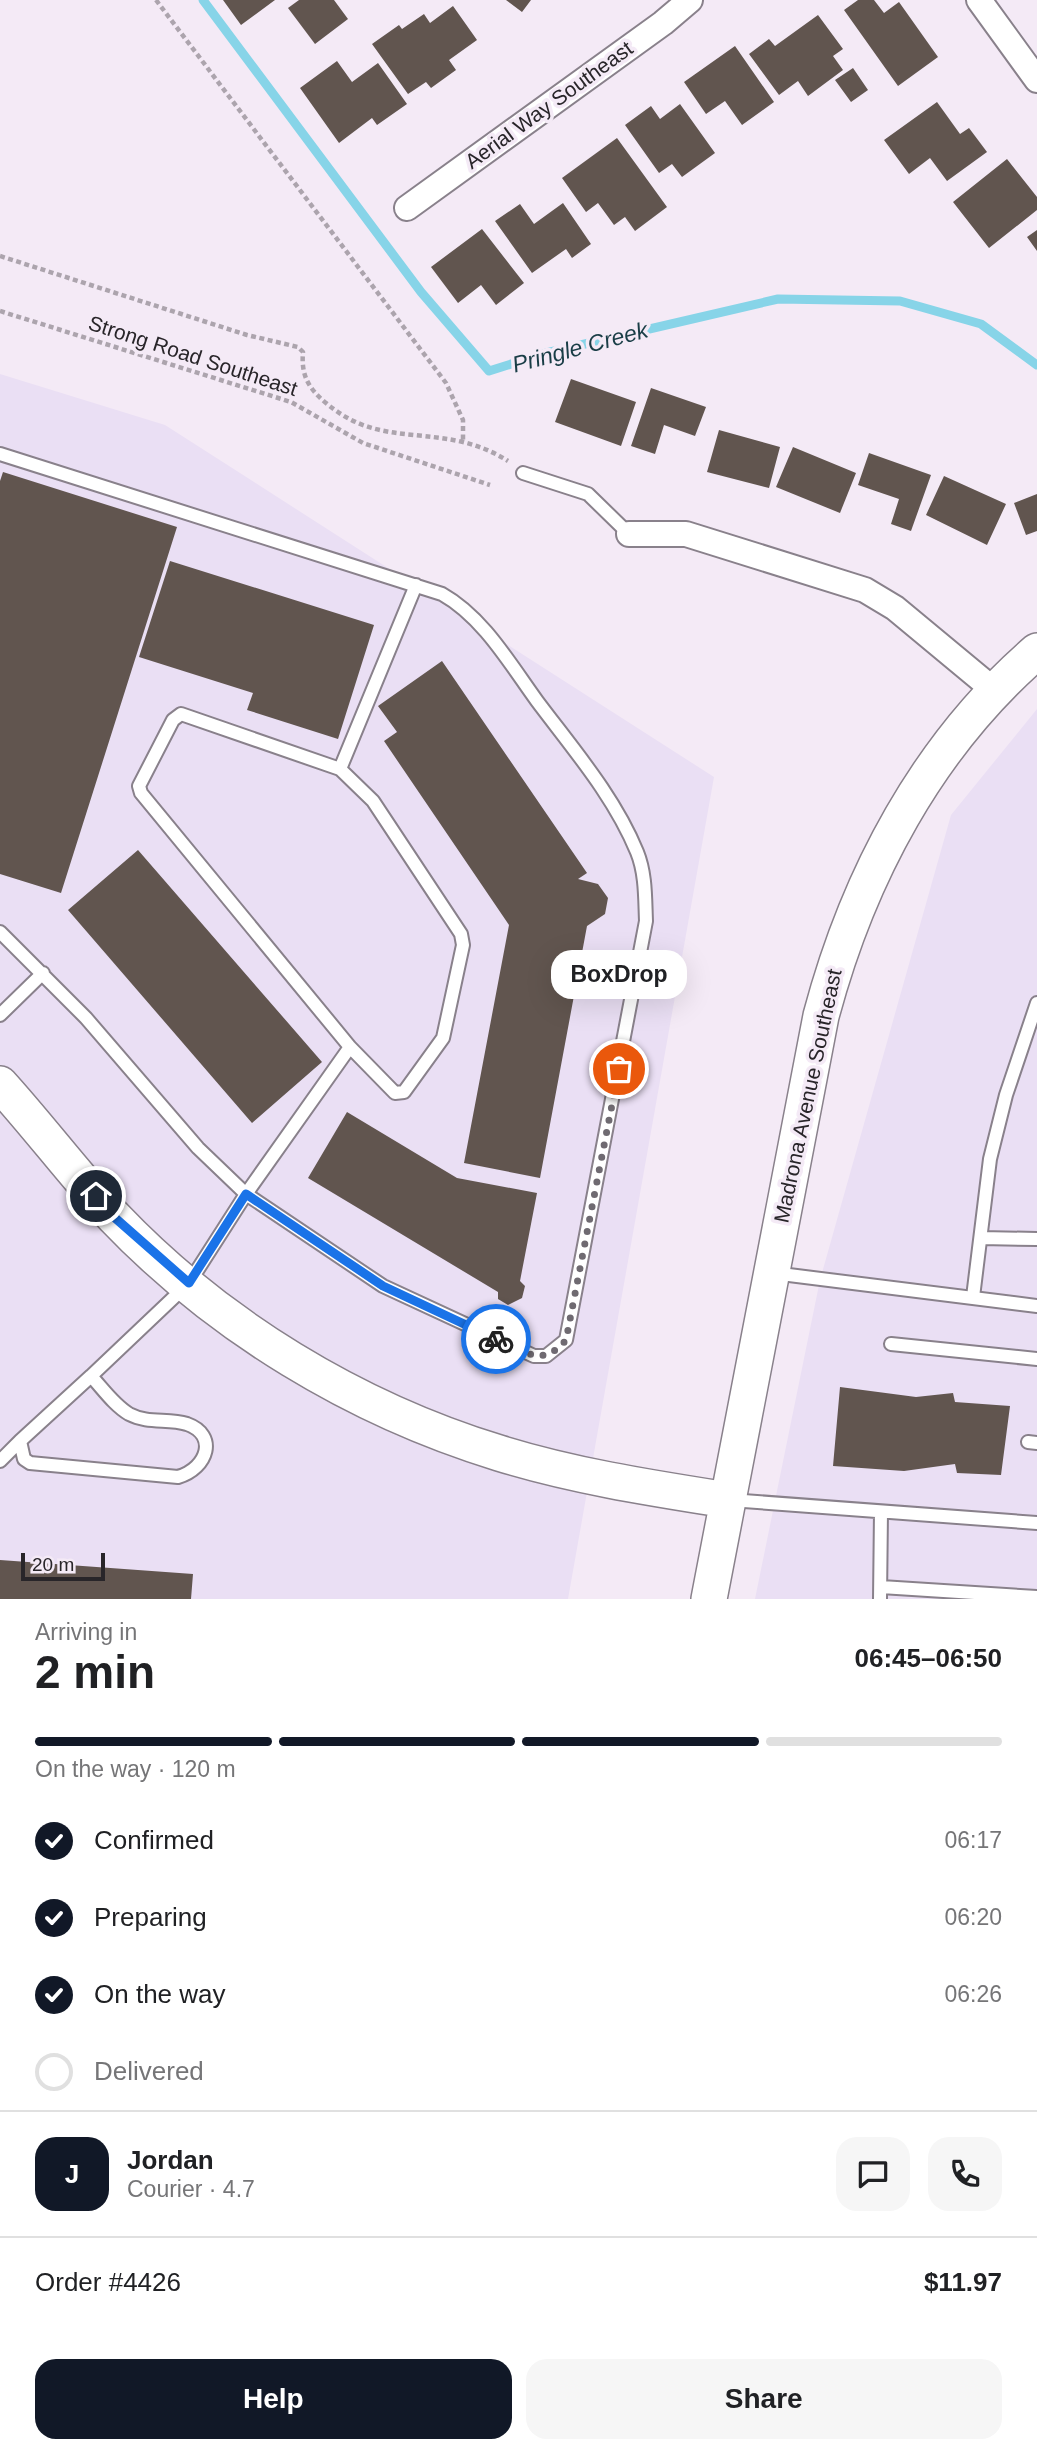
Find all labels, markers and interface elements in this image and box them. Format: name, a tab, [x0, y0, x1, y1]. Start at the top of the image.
street label: Aerial Way Southeast	[461, 36, 637, 173]
street label: Strong Road Southeast	[86, 311, 301, 400]
water label: Pringle Creek	[509, 316, 652, 378]
callout: BoxDrop	[551, 950, 687, 999]
text: BoxDrop	[570, 961, 668, 987]
street label: Madrona Avenue Southeast	[769, 967, 846, 1225]
pin	[589, 1039, 649, 1099]
icon: bag	[600, 1050, 638, 1088]
pin	[66, 1166, 126, 1226]
icon: home	[77, 1177, 115, 1215]
courier	[461, 1304, 531, 1374]
icon: bike	[477, 1320, 515, 1358]
scale bar	[21, 1550, 105, 1582]
text: 20 m	[32, 1554, 74, 1575]
text: Arriving in	[35, 1619, 137, 1645]
text: 06:45–06:50	[855, 1643, 1002, 1673]
text: 2 min	[35, 1646, 155, 1698]
text: On the way · 120 m	[35, 1756, 236, 1782]
icon: check	[35, 1822, 73, 1860]
text: Confirmed	[94, 1825, 214, 1855]
text: 06:17	[944, 1827, 1002, 1853]
icon: check	[35, 1899, 73, 1937]
text: Preparing	[94, 1902, 207, 1932]
text: 06:20	[944, 1904, 1002, 1930]
icon: check	[35, 1976, 73, 2014]
text: On the way	[94, 1979, 226, 2009]
text: 06:26	[944, 1981, 1002, 2007]
text: Delivered	[94, 2056, 204, 2086]
button: chat	[836, 2137, 910, 2211]
button: phone	[928, 2137, 1002, 2211]
text: Jordan	[127, 2145, 214, 2175]
text: J	[65, 2159, 79, 2189]
text: Courier · 4.7	[127, 2176, 255, 2202]
text: Order #4426	[35, 2267, 181, 2297]
text: $11.97	[924, 2267, 1002, 2297]
button: Help	[35, 2359, 512, 2439]
button: Share	[526, 2359, 1002, 2439]

